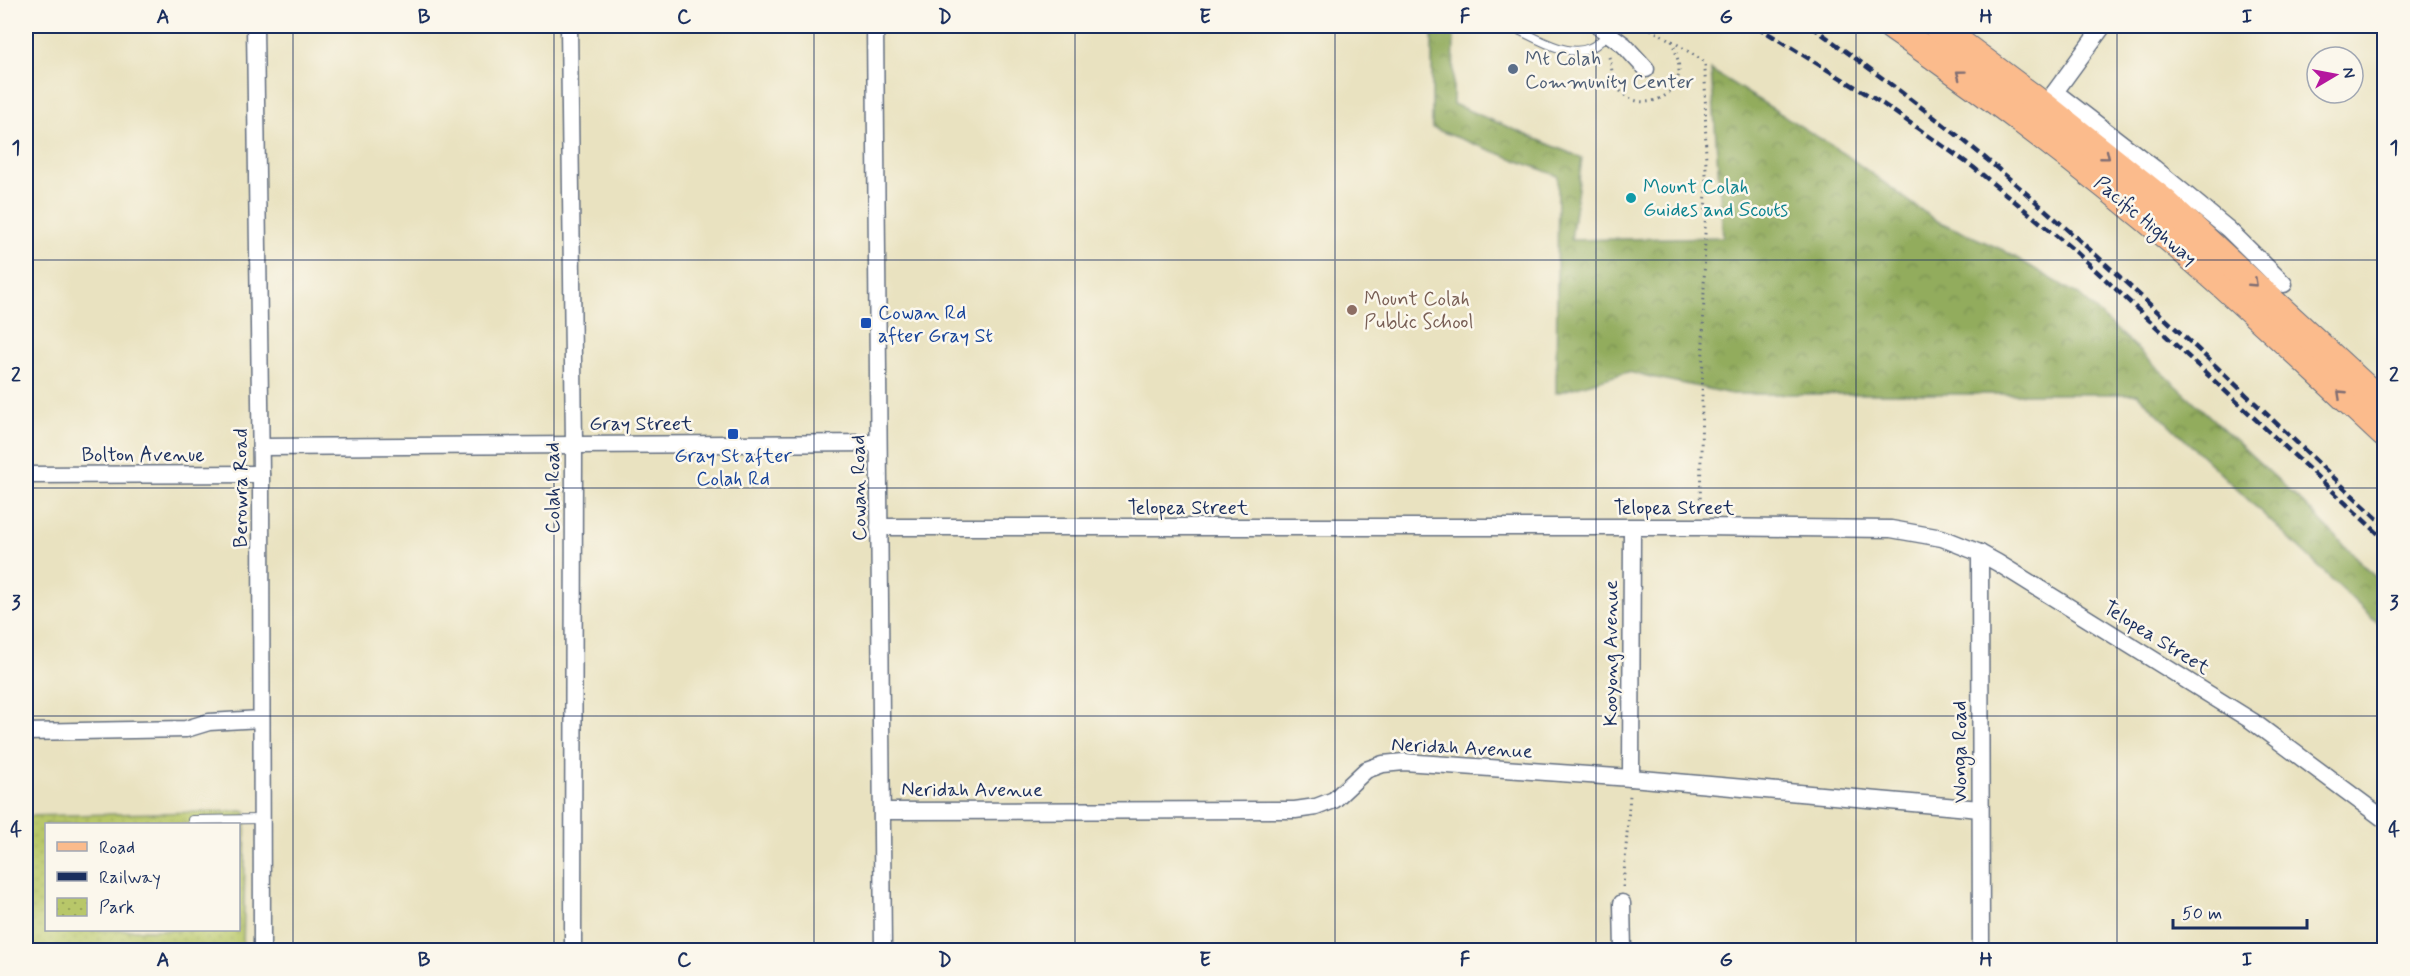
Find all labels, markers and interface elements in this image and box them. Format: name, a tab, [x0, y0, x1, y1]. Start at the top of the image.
text: A	[156, 4, 170, 31]
text: B	[418, 4, 431, 31]
text: C	[677, 4, 692, 31]
text: D	[938, 4, 952, 31]
text: E	[1199, 4, 1211, 31]
text: F	[1460, 4, 1471, 31]
text: G	[1719, 4, 1733, 31]
text: H	[1979, 4, 1993, 31]
text: I	[2242, 4, 2252, 31]
north arrow	[2305, 45, 2365, 105]
place label: Mt Colah Community Center	[1525, 46, 1694, 96]
marker: Mt Colah Community Center	[1506, 62, 1520, 76]
text: N	[2337, 66, 2360, 80]
one-way arrow	[1956, 70, 1967, 81]
text: 1	[12, 135, 20, 162]
text: 1	[2390, 135, 2398, 162]
one-way arrow	[2100, 148, 2111, 159]
street label: Pacific Highway	[2087, 170, 2202, 273]
place label: Mount Colah Guides and Scouts	[1643, 174, 1788, 224]
marker: Mount Colah Guides and Scouts	[1624, 191, 1638, 205]
one-way arrow	[2247, 276, 2258, 287]
place label: Mount Colah Public School	[1364, 286, 1473, 336]
place label: Cowan Rd after Gray St	[878, 300, 993, 350]
marker: Mount Colah Public School	[1345, 303, 1359, 317]
marker: Cowan Rd after Gray St	[859, 316, 873, 330]
text: 2	[11, 362, 21, 389]
text: 2	[2389, 362, 2399, 389]
one-way arrow	[2338, 390, 2348, 401]
street label: Gray Street	[589, 411, 693, 438]
marker: Gray St after Colah Rd	[726, 427, 740, 441]
street label: Berowra Road	[228, 428, 255, 548]
street label: Cowan Road	[845, 435, 874, 541]
street label: Bolton Avenue	[81, 442, 205, 469]
street label: Colah Road	[540, 442, 567, 534]
place label: Gray St after Colah Rd	[674, 443, 792, 493]
street label: Telopea Street	[1127, 495, 1249, 522]
street label: Telopea Street	[1613, 495, 1735, 522]
street label: Kooyong Avenue	[1598, 580, 1625, 726]
text: 3	[11, 590, 21, 617]
text: 3	[2389, 590, 2399, 617]
street label: Telopea Street	[2098, 595, 2215, 682]
street label: Wonga Road	[1947, 701, 1975, 803]
street label: Neridah Avenue	[1390, 731, 1534, 766]
street label: Neridah Avenue	[901, 777, 1043, 804]
text: 4	[10, 817, 22, 844]
text: 4	[2388, 817, 2400, 844]
legend	[45, 823, 240, 931]
text: Road	[99, 836, 135, 860]
text: Railway	[99, 866, 161, 890]
scale bar	[2173, 892, 2306, 930]
text: Park	[99, 896, 135, 920]
text: 50 m	[2182, 902, 2222, 926]
text: A	[156, 947, 170, 974]
text: B	[418, 947, 431, 974]
text: C	[677, 947, 692, 974]
text: D	[938, 947, 952, 974]
text: E	[1199, 947, 1211, 974]
text: F	[1460, 947, 1471, 974]
text: G	[1719, 947, 1733, 974]
text: H	[1979, 947, 1993, 974]
text: I	[2242, 947, 2252, 974]

